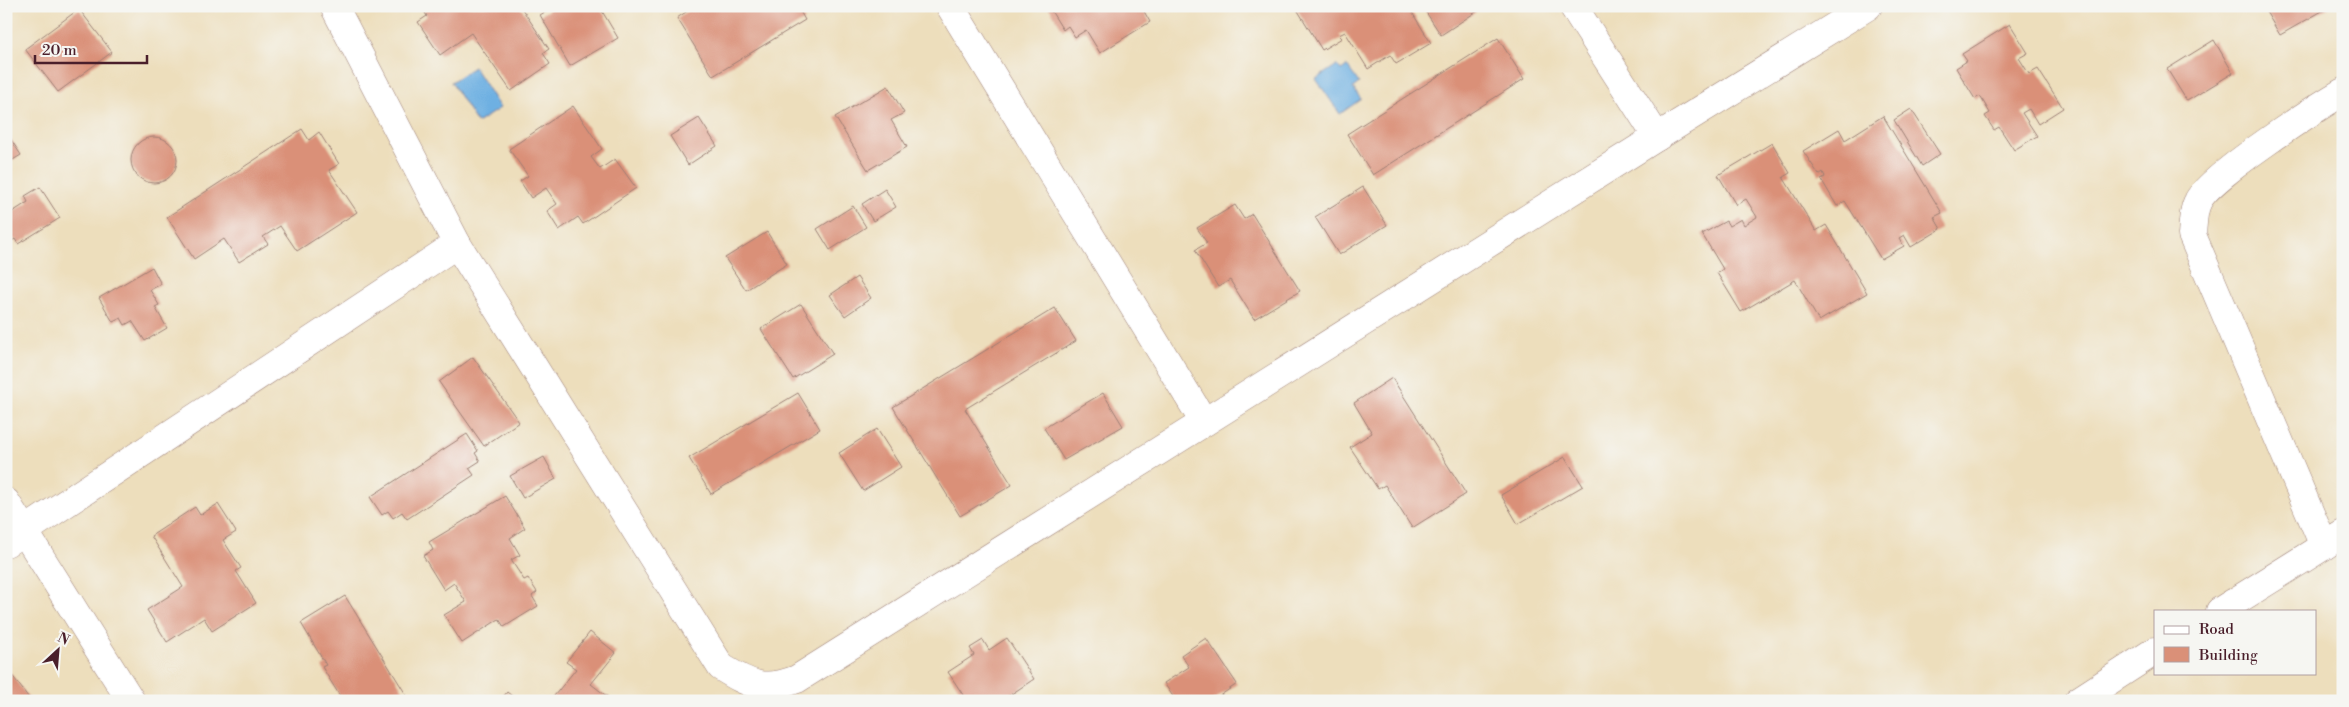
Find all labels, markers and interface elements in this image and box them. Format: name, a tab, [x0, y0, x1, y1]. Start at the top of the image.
scale bar	[35, 32, 148, 64]
text: 20 m	[42, 41, 77, 60]
legend	[2154, 610, 2316, 674]
text: Road	[2199, 620, 2234, 639]
north arrow	[32, 624, 82, 674]
text: N	[54, 629, 72, 650]
text: Building	[2198, 646, 2258, 665]

